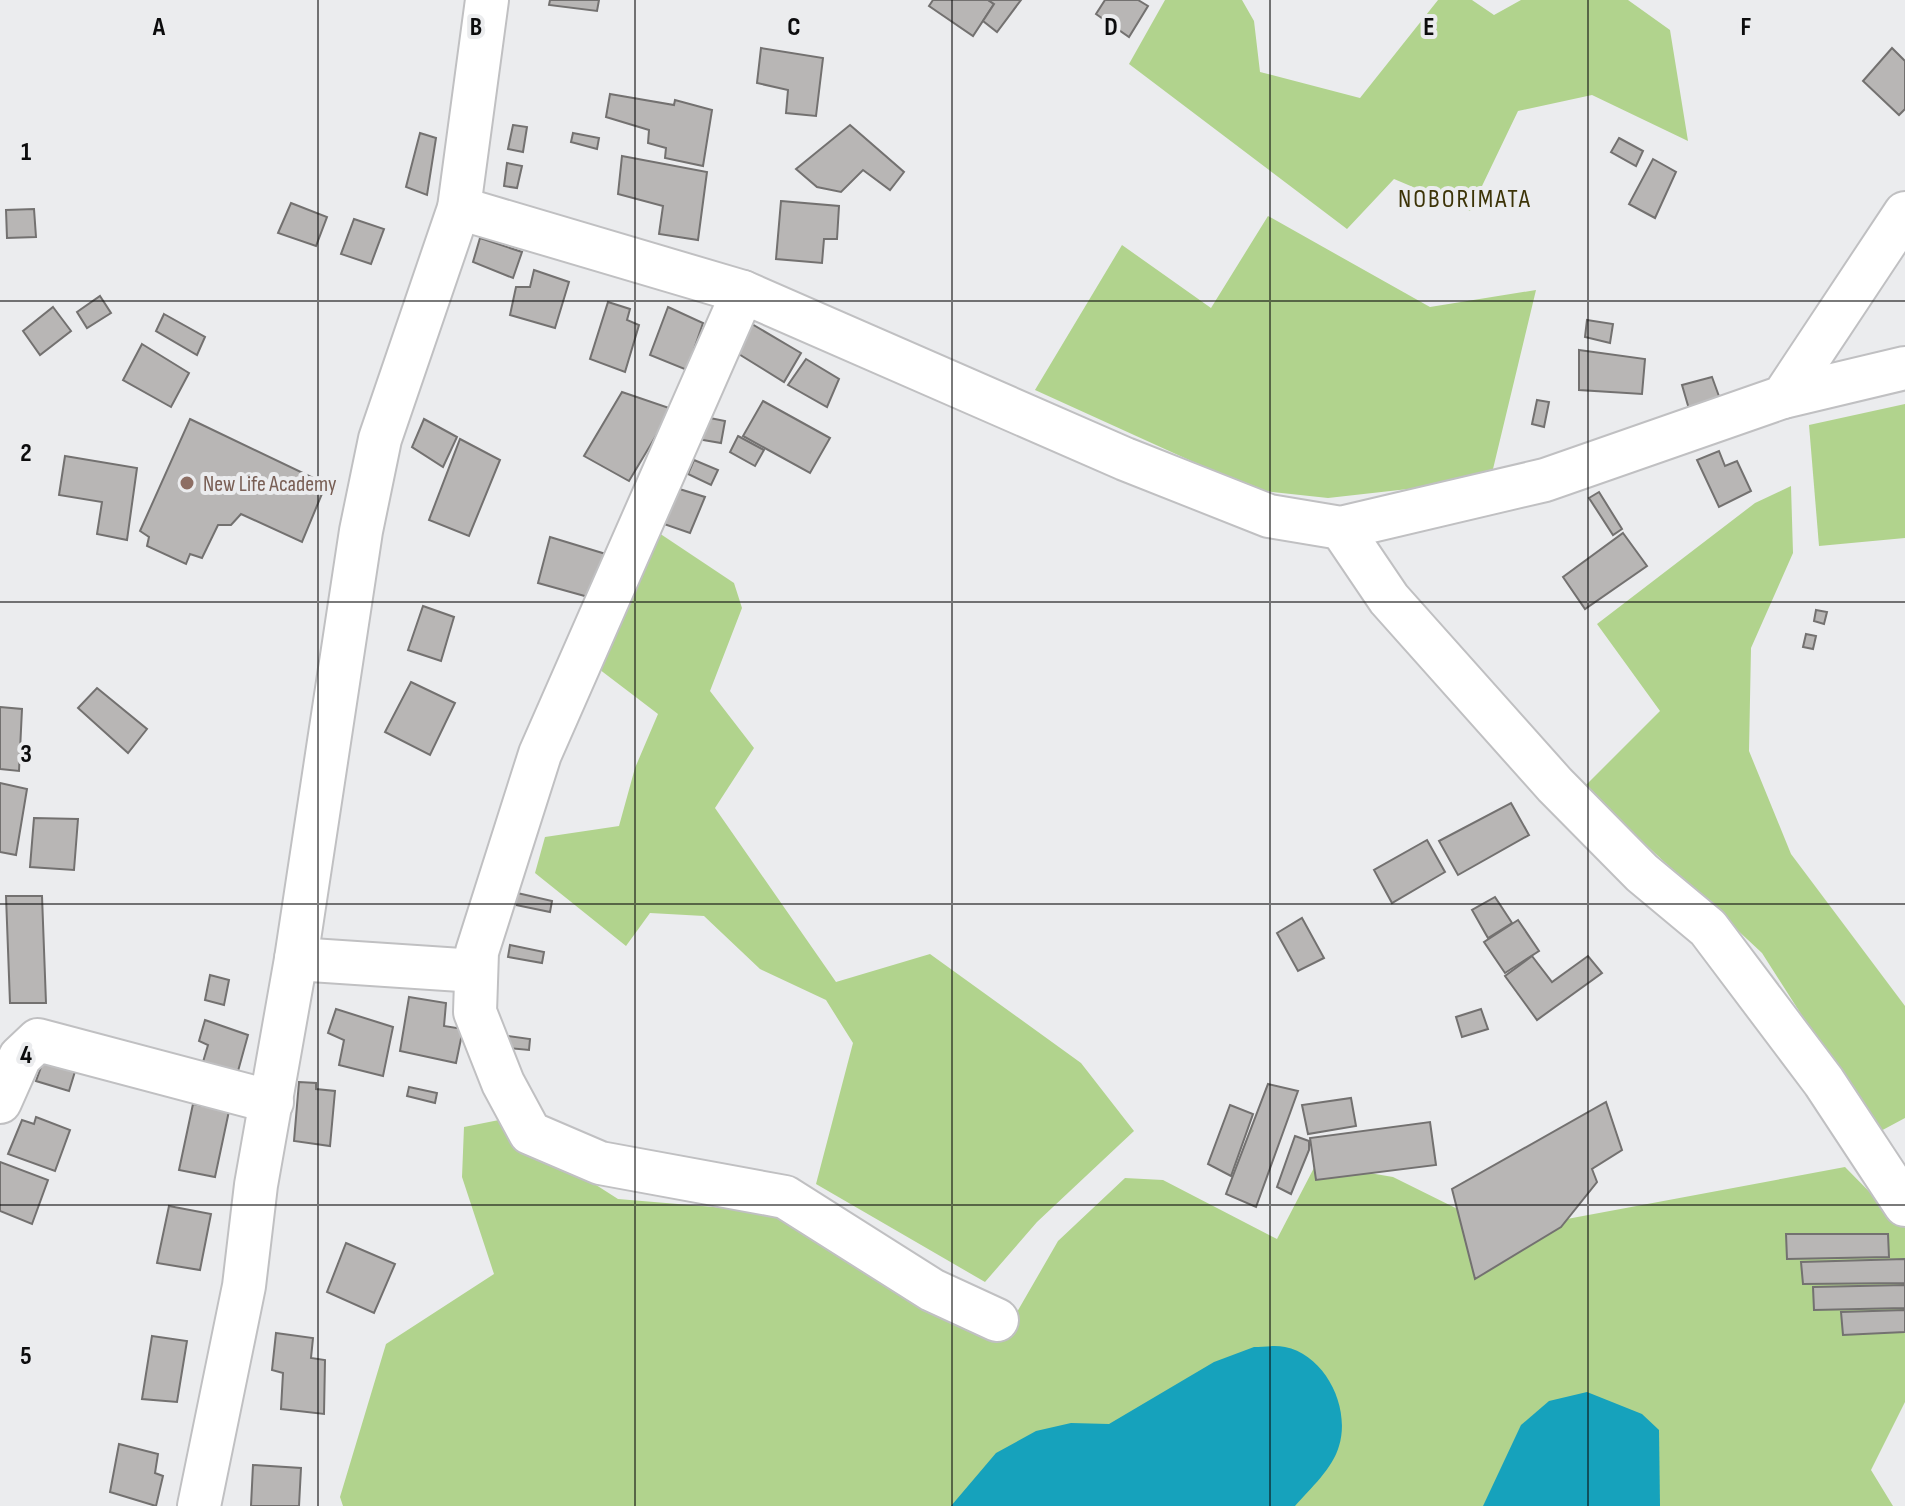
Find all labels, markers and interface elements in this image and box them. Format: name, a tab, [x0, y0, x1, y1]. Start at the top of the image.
text: A	[152, 12, 166, 43]
text: B	[470, 12, 482, 43]
text: C	[787, 12, 801, 43]
text: D	[1104, 12, 1118, 43]
text: E	[1423, 12, 1435, 43]
text: F	[1741, 12, 1752, 43]
text: 1	[21, 137, 31, 168]
district label: NOBORIMATA	[1398, 184, 1532, 215]
text: 2	[20, 438, 32, 469]
place label: New Life Academy	[203, 471, 337, 498]
marker: New Life Academy	[178, 474, 196, 492]
text: 3	[20, 739, 32, 770]
text: 4	[20, 1040, 32, 1071]
text: 5	[20, 1341, 32, 1372]

